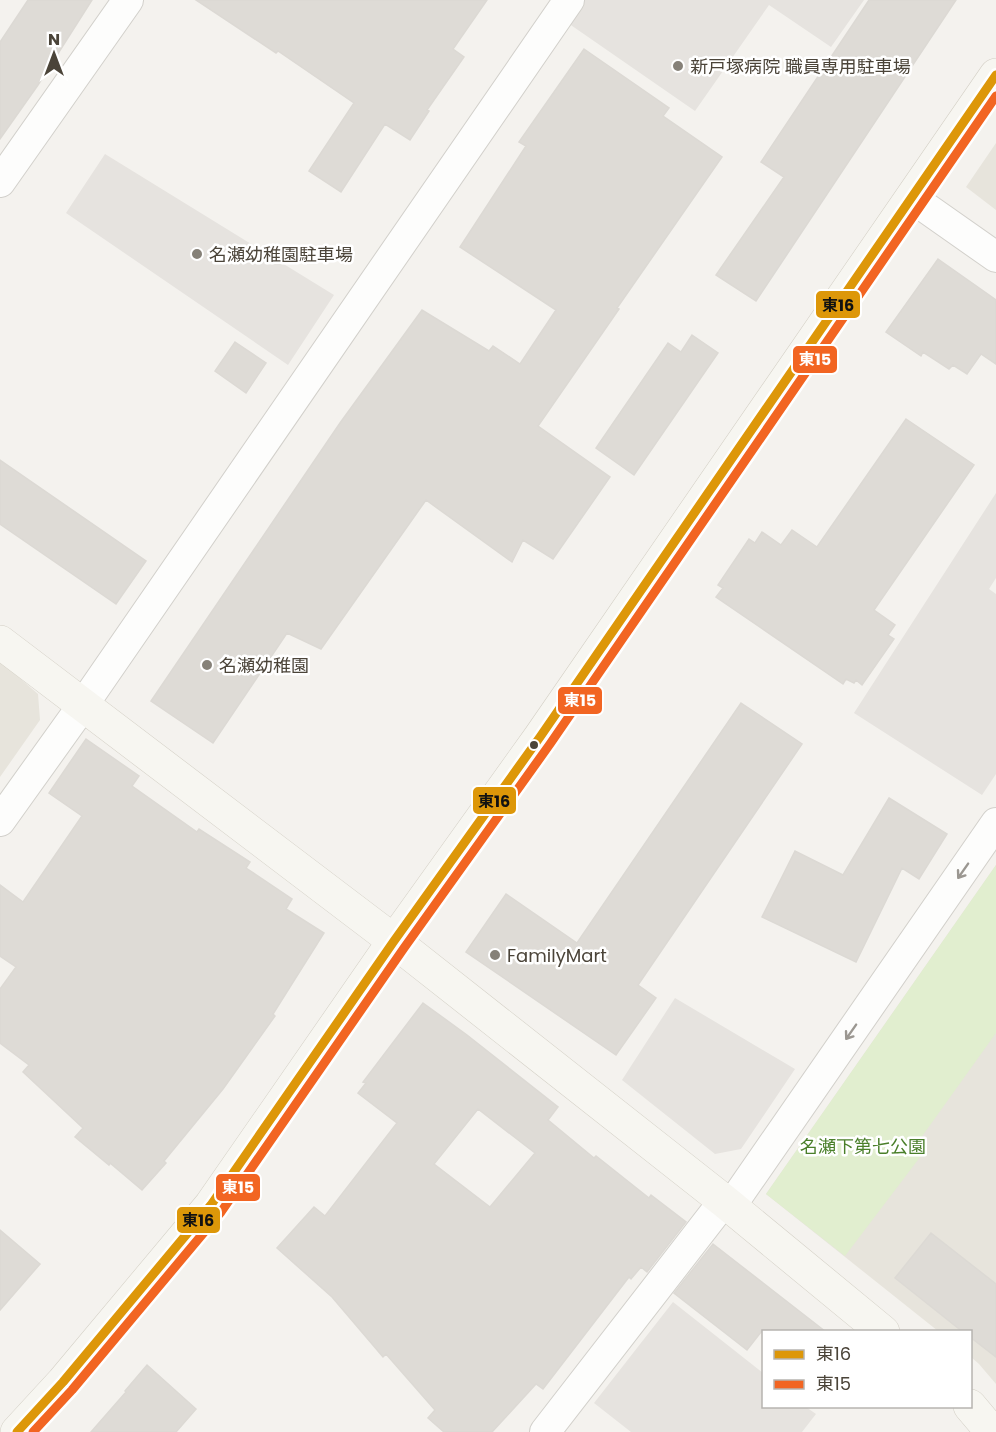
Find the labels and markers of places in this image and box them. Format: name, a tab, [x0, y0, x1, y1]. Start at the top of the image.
place label: 新戸塚病院 職員専用駐車場	[690, 54, 911, 79]
marker: 新戸塚病院 職員専用駐車場	[671, 59, 685, 73]
place label: 名瀬幼稚園駐車場	[209, 242, 353, 267]
marker: 名瀬幼稚園駐車場	[190, 247, 204, 261]
place label: 名瀬幼稚園	[219, 653, 309, 678]
marker: 名瀬幼稚園	[200, 658, 214, 672]
unlabelled marker	[528, 739, 540, 751]
place label: FamilyMart	[507, 943, 607, 968]
marker: FamilyMart	[488, 948, 502, 962]

